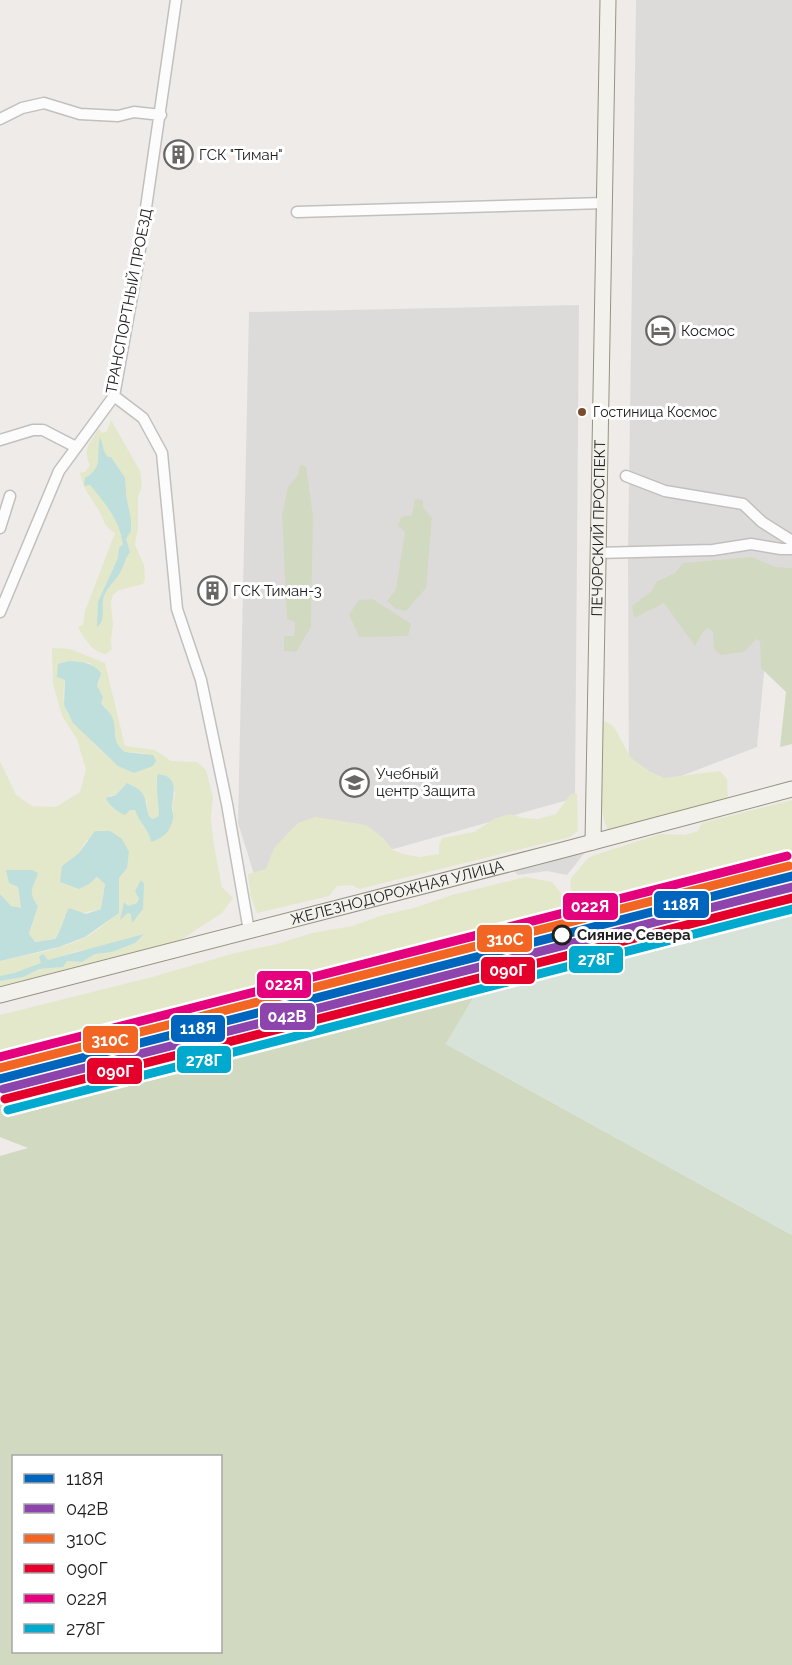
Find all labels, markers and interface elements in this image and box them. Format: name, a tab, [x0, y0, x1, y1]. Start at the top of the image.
building icon: ГСК "Тиман"	[162, 139, 194, 171]
place label: ГСК "Тиман"	[199, 146, 283, 164]
street label: ТРАНСПОРТНЫЙ ПРОЕЗД	[102, 207, 156, 395]
hotel icon: Космос	[644, 315, 676, 347]
place label: Космос	[681, 322, 735, 340]
place label: Гостиница Космос	[593, 404, 718, 420]
marker: Гостиница Космос	[576, 406, 588, 418]
street label: ПЕЧОРСКИЙ ПРОСПЕКТ	[588, 440, 609, 617]
building icon: ГСК Тиман-3	[196, 575, 228, 607]
place label: ГСК Тиман-3	[233, 582, 322, 600]
place label: Учебный центр Защита	[376, 765, 475, 800]
school or university icon: Учебный центр Защита	[339, 767, 371, 799]
street label: ЖЕЛЕЗНОДОРОЖНАЯ УЛИЦА	[288, 857, 506, 929]
line badge: 118Я	[653, 890, 710, 919]
line badge: 022Я	[562, 892, 619, 921]
text: 118Я	[663, 895, 699, 914]
text: 022Я	[571, 897, 609, 916]
line badge: 310С	[476, 924, 533, 953]
marker: Сияние Севера	[552, 925, 572, 945]
place label: Сияние Севера	[577, 926, 691, 944]
text: 310С	[486, 930, 524, 949]
line badge: 278Г	[568, 945, 624, 974]
text: 278Г	[578, 950, 615, 969]
line badge: 090Г	[480, 956, 536, 985]
text: 090Г	[489, 961, 527, 980]
line badge: 022Я	[256, 970, 312, 999]
text: 022Я	[265, 975, 303, 994]
line badge: 042В	[259, 1002, 316, 1031]
text: 042В	[268, 1007, 307, 1026]
line badge: 118Я	[170, 1014, 226, 1043]
text: 118Я	[180, 1019, 216, 1038]
line badge: 310С	[82, 1025, 139, 1054]
text: 310С	[91, 1031, 129, 1050]
line badge: 278Г	[176, 1045, 232, 1074]
text: 278Г	[186, 1051, 223, 1070]
line badge: 090Г	[86, 1057, 143, 1085]
text: 090Г	[96, 1062, 134, 1081]
legend	[12, 1455, 222, 1653]
text: 118Я	[66, 1468, 104, 1489]
text: 042В	[66, 1498, 108, 1519]
text: 310С	[66, 1528, 107, 1549]
text: 090Г	[66, 1558, 108, 1579]
text: 022Я	[66, 1588, 107, 1609]
text: 278Г	[66, 1618, 105, 1639]

